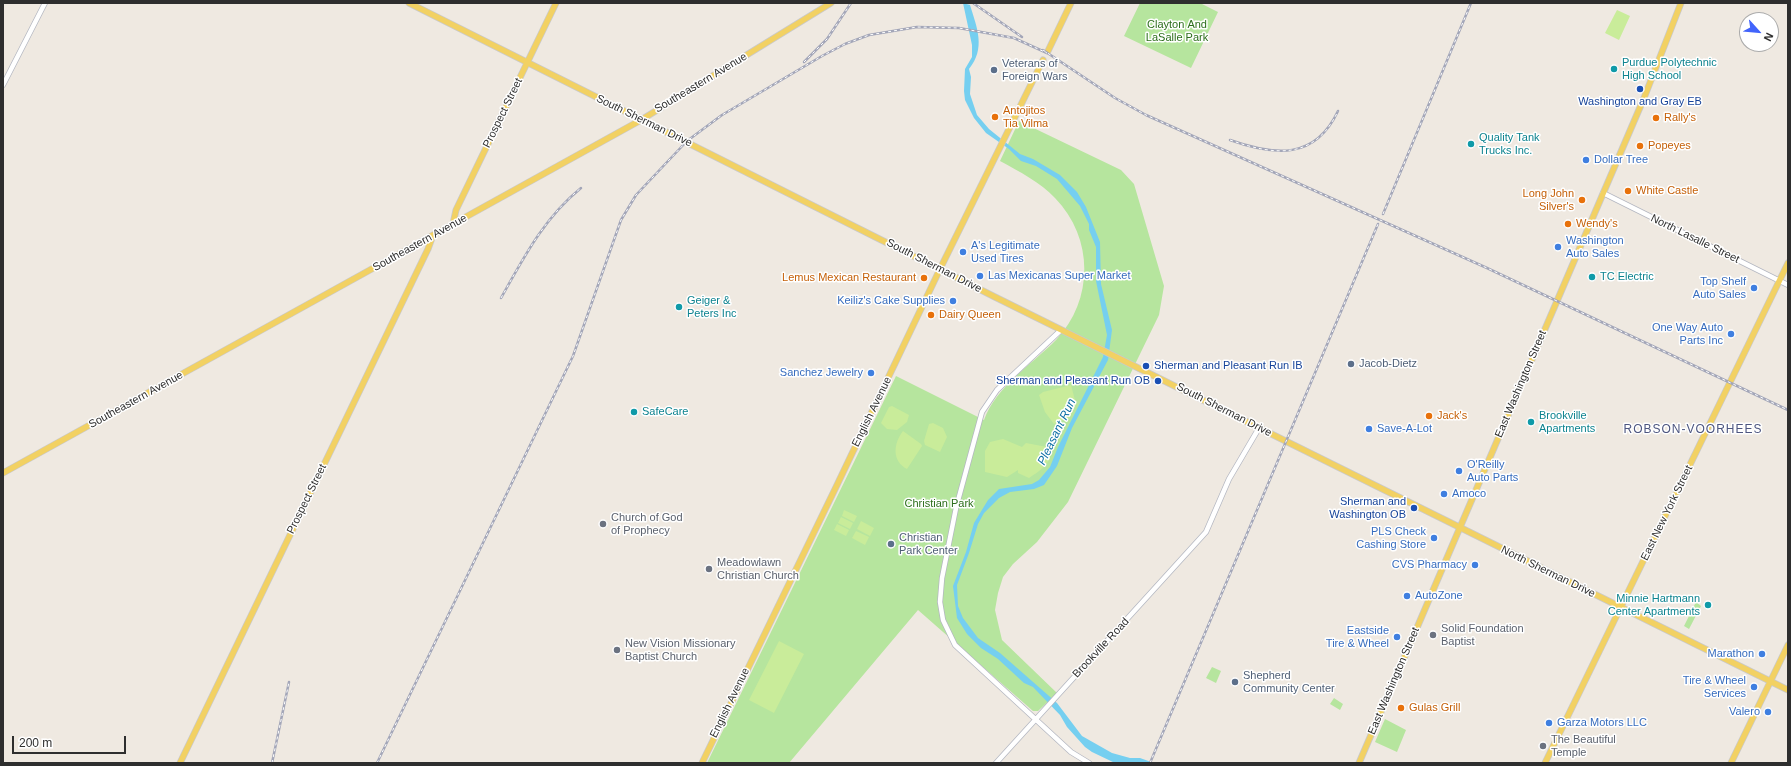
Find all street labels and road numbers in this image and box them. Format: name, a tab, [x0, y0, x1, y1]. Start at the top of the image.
street label: Southeastern Avenue	[652, 50, 750, 116]
street label: Prospect Street	[480, 76, 526, 150]
street label: South Sherman Drive	[594, 92, 694, 150]
street label: Southeastern Avenue	[371, 212, 469, 274]
street label: North Lasalle Street	[1648, 212, 1742, 266]
street label: South Sherman Drive	[884, 236, 984, 296]
street label: East Washington Street	[1492, 328, 1550, 440]
street label: Southeastern Avenue	[87, 369, 185, 431]
street label: English Avenue	[849, 375, 895, 449]
street label: South Sherman Drive	[1174, 380, 1274, 440]
street label: Prospect Street	[284, 462, 330, 536]
street label: East New York Street	[1638, 463, 1696, 563]
street label: North Sherman Drive	[1499, 543, 1597, 601]
street label: Brookville Road	[1070, 615, 1132, 681]
street label: East Washington Street	[1365, 625, 1423, 737]
street label: English Avenue	[707, 666, 753, 740]

